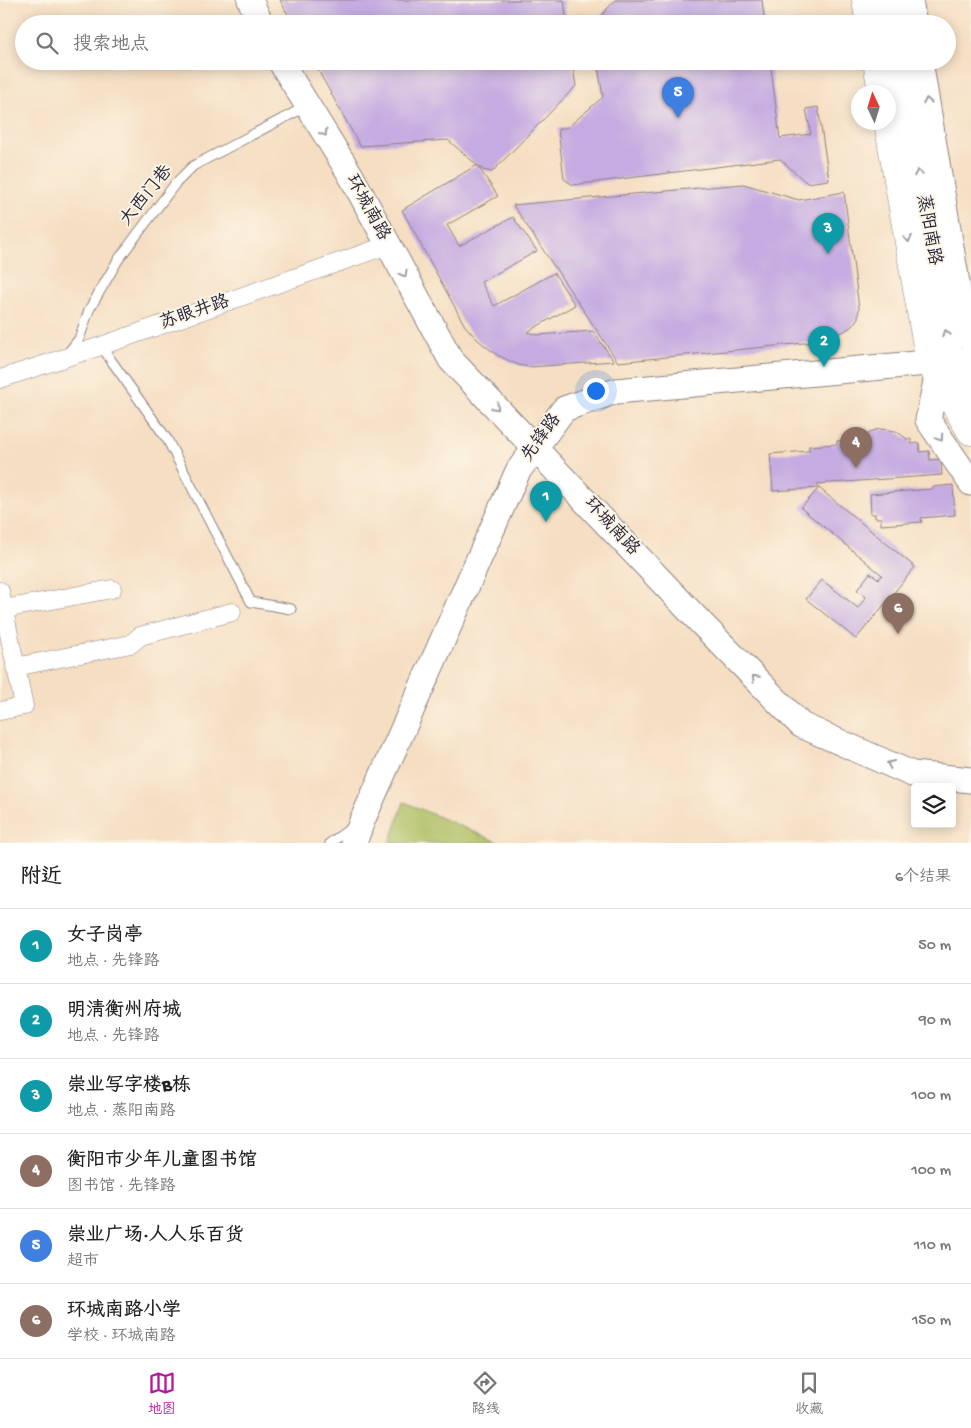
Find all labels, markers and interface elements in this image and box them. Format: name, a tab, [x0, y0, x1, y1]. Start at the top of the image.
search box	[15, 15, 956, 70]
icon: search	[33, 29, 61, 57]
text: 搜索地点	[73, 34, 149, 57]
pin: 5	[662, 77, 694, 118]
north arrow	[851, 85, 896, 130]
one-way arrow	[922, 97, 932, 106]
one-way arrow	[318, 127, 328, 136]
street label: 大西门巷	[115, 161, 178, 231]
one-way arrow	[914, 169, 924, 177]
street label: 环城南路	[340, 171, 395, 245]
street label: 蒸阳南路	[911, 193, 946, 267]
pin: 3	[812, 213, 844, 254]
one-way arrow	[903, 235, 913, 244]
one-way arrow	[398, 269, 408, 278]
street label: 苏眼井路	[157, 290, 232, 335]
pin: 2	[808, 326, 840, 367]
one-way arrow	[941, 329, 951, 338]
your location	[583, 378, 609, 404]
one-way arrow	[490, 401, 499, 410]
street label: 先锋路	[517, 409, 566, 466]
pin: 4	[840, 427, 872, 468]
one-way arrow	[934, 432, 943, 441]
pin: 1	[530, 481, 562, 522]
street label: 环城南路	[579, 493, 644, 560]
pin: 6	[882, 593, 914, 634]
one-way arrow	[752, 675, 761, 684]
one-way arrow	[886, 760, 895, 771]
map controls	[911, 783, 956, 828]
button: layers	[911, 783, 956, 828]
text: 附近	[20, 866, 62, 891]
text: 6个结果	[895, 869, 951, 888]
text: 女子岗亭	[67, 925, 143, 948]
text: 1	[33, 937, 39, 956]
text: 50 m	[918, 937, 951, 956]
text: 地点 · 先锋路	[67, 953, 160, 972]
text: 明清衡州府城	[67, 1000, 181, 1023]
text: 2	[32, 1012, 40, 1031]
text: 90 m	[919, 1012, 951, 1031]
text: 地点 · 先锋路	[67, 1028, 160, 1047]
text: 崇业写字楼B栋	[67, 1075, 191, 1098]
text: 3	[32, 1087, 40, 1106]
text: 100 m	[911, 1087, 951, 1106]
text: 地点 · 蒸阳南路	[67, 1103, 176, 1122]
text: 衡阳市少年儿童图书馆	[67, 1150, 257, 1173]
text: 4	[32, 1162, 40, 1181]
text: 100 m	[911, 1162, 951, 1181]
text: 图书馆 · 先锋路	[67, 1178, 176, 1197]
text: 崇业广场·人人乐百货	[67, 1225, 244, 1248]
text: 5	[32, 1237, 40, 1256]
text: 110 m	[914, 1237, 951, 1256]
text: 超市	[67, 1253, 99, 1272]
text: 环城南路小学	[67, 1300, 181, 1323]
text: 6	[32, 1312, 40, 1331]
text: 150 m	[912, 1312, 951, 1331]
text: 学校 · 环城南路	[67, 1328, 176, 1347]
tab: 地图	[148, 1369, 176, 1419]
tab: 路线	[471, 1369, 499, 1419]
tab: 收藏	[795, 1369, 823, 1419]

